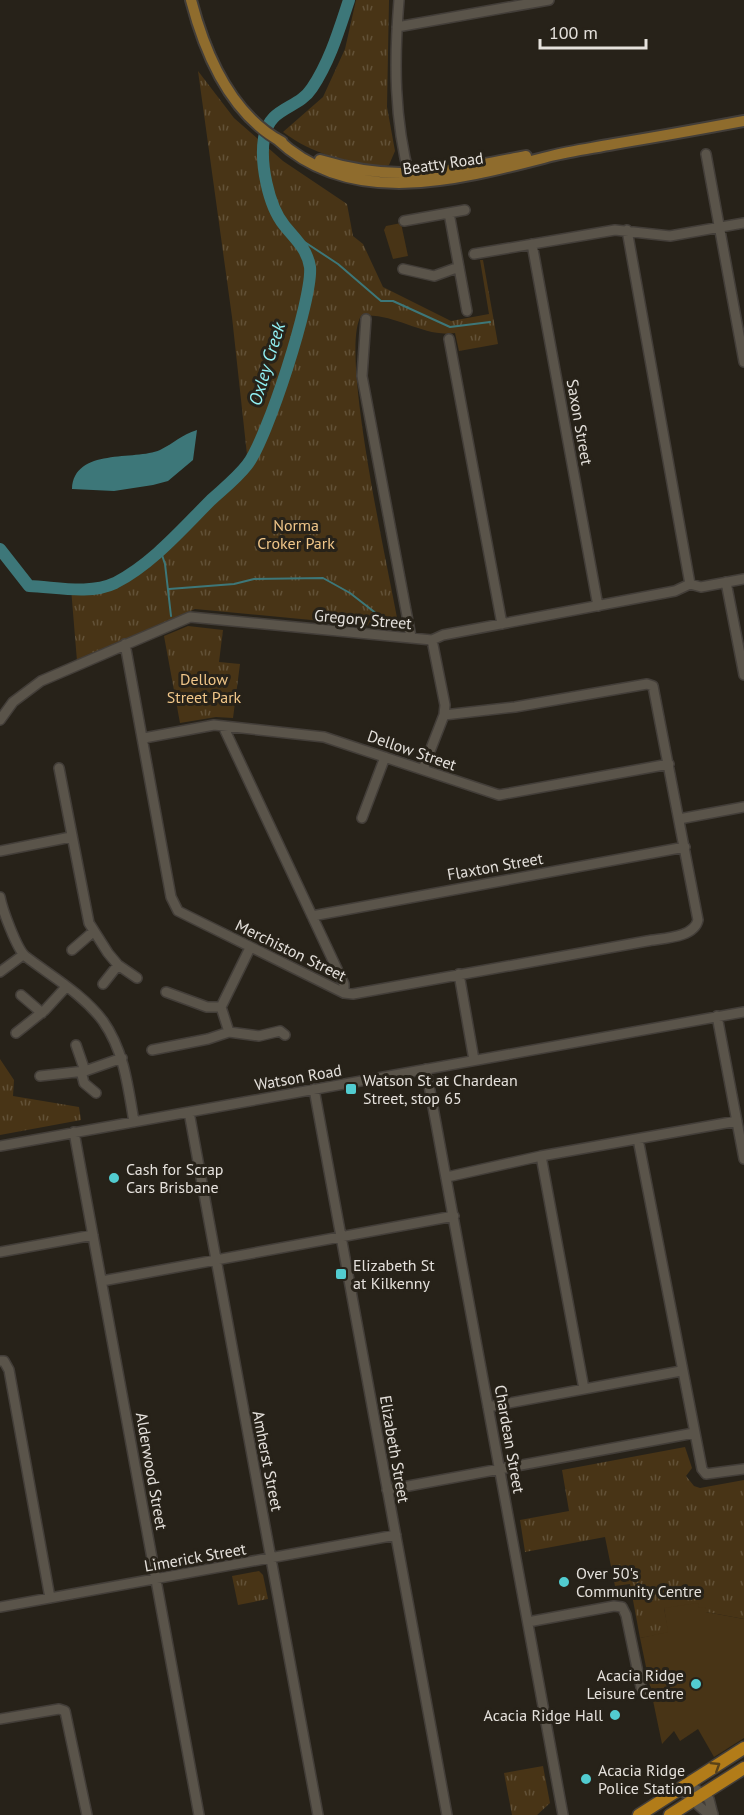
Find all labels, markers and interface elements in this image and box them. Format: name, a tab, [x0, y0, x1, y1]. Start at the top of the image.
scale bar	[540, 12, 646, 50]
text: 100 m	[549, 21, 598, 44]
street label: Beatty Road	[401, 147, 485, 179]
water label: Oxley Creek	[243, 319, 290, 408]
street label: Saxon Street	[563, 378, 597, 467]
park label: Norma Croker Park	[257, 515, 335, 553]
street label: Gregory Street	[313, 605, 413, 633]
park label: Dellow Street Park	[167, 669, 242, 707]
street label: Dellow Street	[365, 725, 460, 775]
street label: Flaxton Street	[446, 848, 545, 884]
street label: Merchiston Street	[232, 915, 350, 986]
street label: Watson Road	[253, 1059, 343, 1095]
place label: Watson St at Chardean Street, stop 65	[363, 1070, 518, 1108]
marker: Watson St at Chardean Street, stop 65	[344, 1082, 358, 1096]
place label: Cash for Scrap Cars Brisbane	[126, 1159, 224, 1197]
marker: Cash for Scrap Cars Brisbane	[107, 1171, 121, 1185]
place label: Elizabeth St at Kilkenny	[353, 1255, 435, 1293]
marker: Elizabeth St at Kilkenny	[334, 1267, 348, 1281]
street label: Chardean Street	[491, 1383, 529, 1495]
street label: Elizabeth Street	[376, 1394, 414, 1505]
street label: Amherst Street	[248, 1409, 288, 1514]
street label: Alderwood Street	[132, 1411, 172, 1532]
street label: Limerick Street	[143, 1538, 248, 1576]
place label: Over 50's Community Centre	[576, 1563, 702, 1601]
marker: Over 50's Community Centre	[557, 1575, 571, 1589]
place label: Acacia Ridge Leisure Centre	[587, 1665, 684, 1703]
marker: Acacia Ridge Leisure Centre	[689, 1677, 703, 1691]
place label: Acacia Ridge Hall	[484, 1705, 603, 1725]
marker: Acacia Ridge Hall	[608, 1708, 622, 1722]
place label: Acacia Ridge Police Station	[598, 1760, 692, 1798]
one-way arrow	[710, 1761, 720, 1773]
marker: Acacia Ridge Police Station	[579, 1772, 593, 1786]

